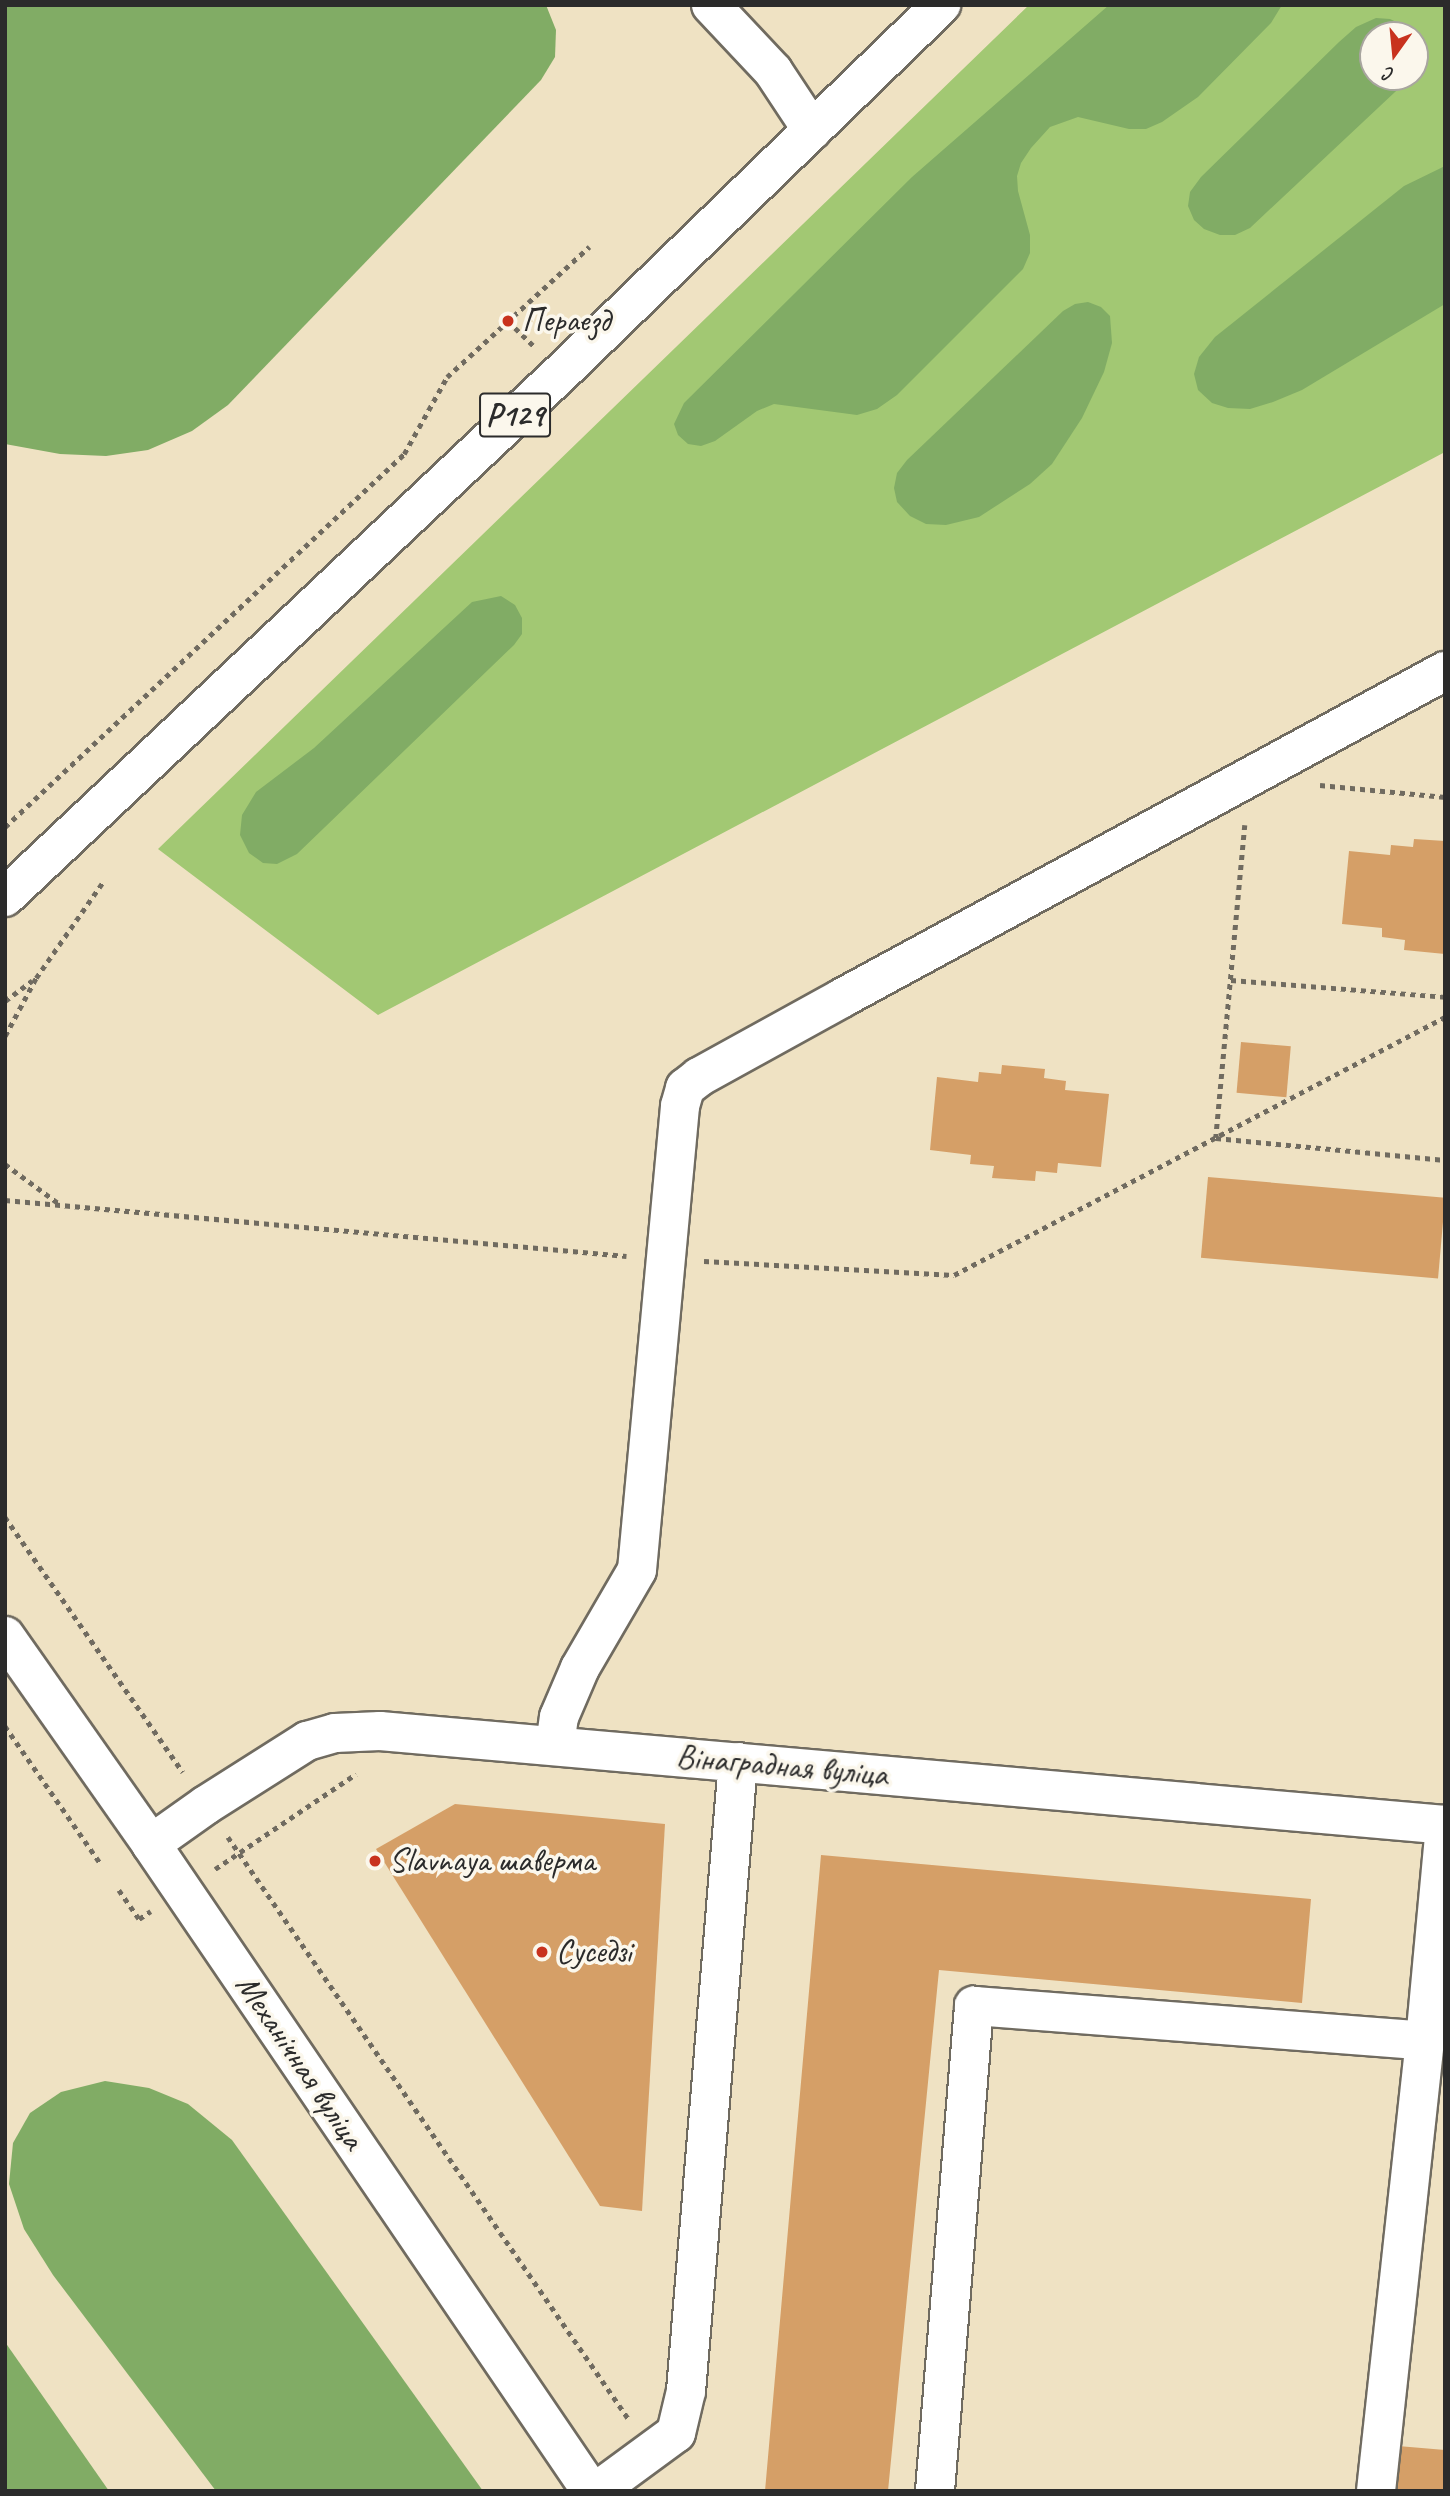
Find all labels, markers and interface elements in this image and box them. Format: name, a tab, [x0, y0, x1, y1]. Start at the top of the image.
north arrow	[1359, 21, 1429, 91]
text: С	[1381, 62, 1397, 87]
place label: Пераезд	[522, 301, 610, 341]
marker: Пераезд	[500, 313, 516, 329]
road number: Р129	[478, 386, 552, 444]
street label: Вінаградная вуліца	[676, 1737, 888, 1795]
place label: Slavnaya шаверма	[389, 1841, 595, 1881]
marker: Slavnaya шаверма	[367, 1853, 383, 1869]
place label: Суседзі	[556, 1932, 632, 1972]
marker: Суседзі	[534, 1944, 550, 1960]
street label: Механічная вуліца	[228, 1968, 372, 2156]

